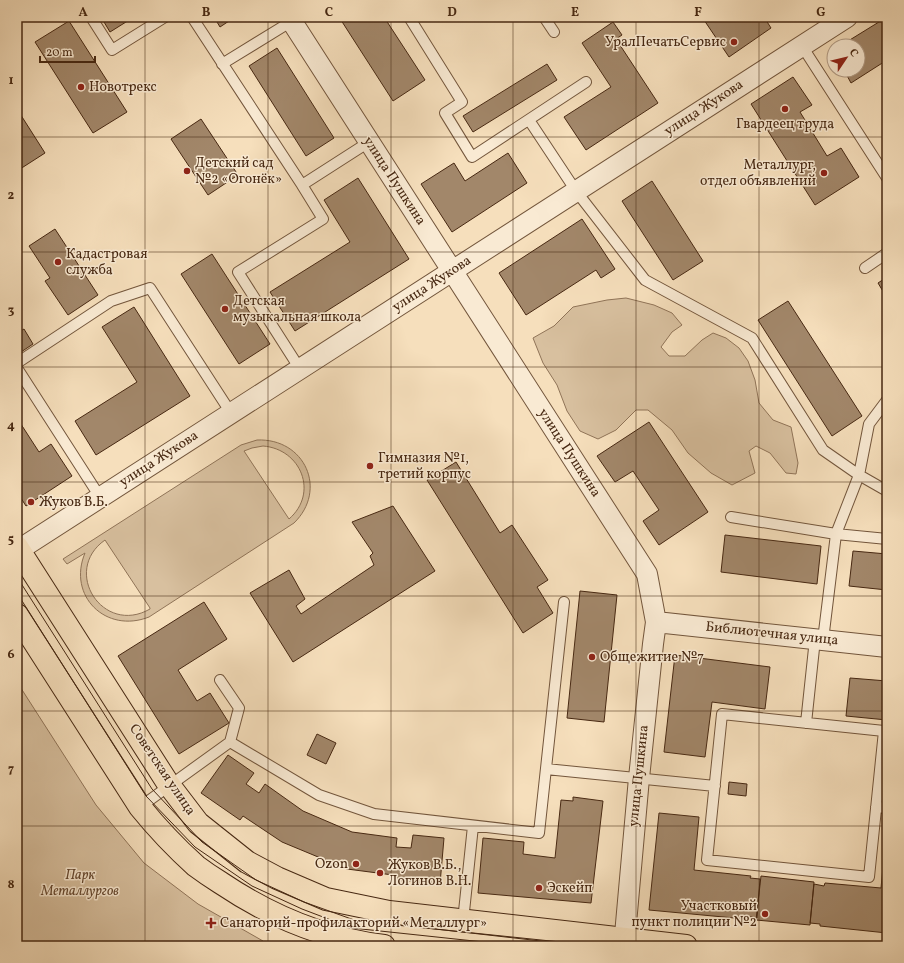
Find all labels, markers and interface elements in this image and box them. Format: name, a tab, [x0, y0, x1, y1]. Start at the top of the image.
text: A	[78, 4, 88, 22]
text: B	[202, 4, 211, 22]
text: C	[325, 4, 333, 22]
text: D	[447, 4, 457, 22]
text: E	[571, 4, 579, 22]
text: F	[694, 4, 702, 22]
text: G	[816, 4, 826, 22]
place label: УралПечатьСервис	[605, 33, 726, 52]
marker: УралПечатьСервис	[729, 37, 739, 47]
scale bar	[40, 38, 95, 64]
north arrow	[826, 38, 866, 78]
text: 20 m	[46, 45, 73, 61]
text: С	[845, 46, 861, 60]
text: 1	[8, 72, 14, 90]
street label: улица Жукова	[661, 75, 747, 141]
place label: Новотрекс	[89, 78, 157, 97]
marker: Новотрекс	[76, 82, 86, 92]
marker: Гвардеец труда	[780, 104, 790, 114]
place label: Гвардеец труда	[736, 115, 834, 134]
street label: улица Пушкина	[358, 133, 430, 229]
place label: Детский сад №2 «Огонёк»	[195, 154, 282, 189]
place label: Металлург, отдел объявлений	[700, 156, 816, 191]
marker: Детский сад №2 «Огонёк»	[182, 166, 192, 176]
marker: Металлург, отдел объявлений	[819, 168, 829, 178]
text: 2	[8, 187, 15, 205]
place label: Кадастровая служба	[66, 245, 148, 280]
street label: улица Жукова	[389, 251, 475, 317]
marker: Кадастровая служба	[53, 257, 63, 267]
place label: Детская музыкальная школа	[233, 292, 361, 327]
text: 3	[8, 302, 15, 320]
marker: Детская музыкальная школа	[220, 304, 230, 314]
street label: улица Пушкина	[533, 405, 605, 501]
text: 4	[7, 417, 15, 435]
street label: улица Жукова	[116, 426, 202, 492]
place label: Гимназия №1, третий корпус	[378, 449, 471, 484]
marker: Гимназия №1, третий корпус	[365, 461, 375, 471]
place label: Жуков В.Б.	[39, 493, 108, 512]
marker: Жуков В.Б.	[26, 497, 36, 507]
text: 5	[8, 531, 14, 549]
street label: Библиотечная улица	[705, 618, 839, 650]
text: 6	[7, 646, 15, 664]
place label: Общежитие №7	[600, 648, 704, 667]
marker: Общежитие №7	[587, 652, 597, 662]
street label: Советская улица	[124, 720, 200, 820]
street label: улица Пушкина	[624, 724, 654, 828]
text: 7	[8, 761, 14, 779]
place label: Ozon	[315, 855, 348, 874]
place label: Жуков В.Б., Логинов В.Н.	[388, 856, 471, 891]
marker: Ozon	[351, 859, 361, 869]
park label: Парк Металлургов	[40, 866, 119, 901]
marker: Жуков В.Б., Логинов В.Н.	[375, 868, 385, 878]
text: 8	[7, 876, 15, 894]
place label: Эскейп	[547, 879, 592, 898]
marker: Эскейп	[534, 883, 544, 893]
place label: Участковый пункт полиции №2	[631, 897, 757, 932]
marker: Участковый пункт полиции №2	[760, 909, 770, 919]
place label: Санаторий-профилакторий «Металлург»	[220, 914, 487, 933]
marker: Санаторий-профилакторий «Металлург»	[205, 917, 217, 929]

